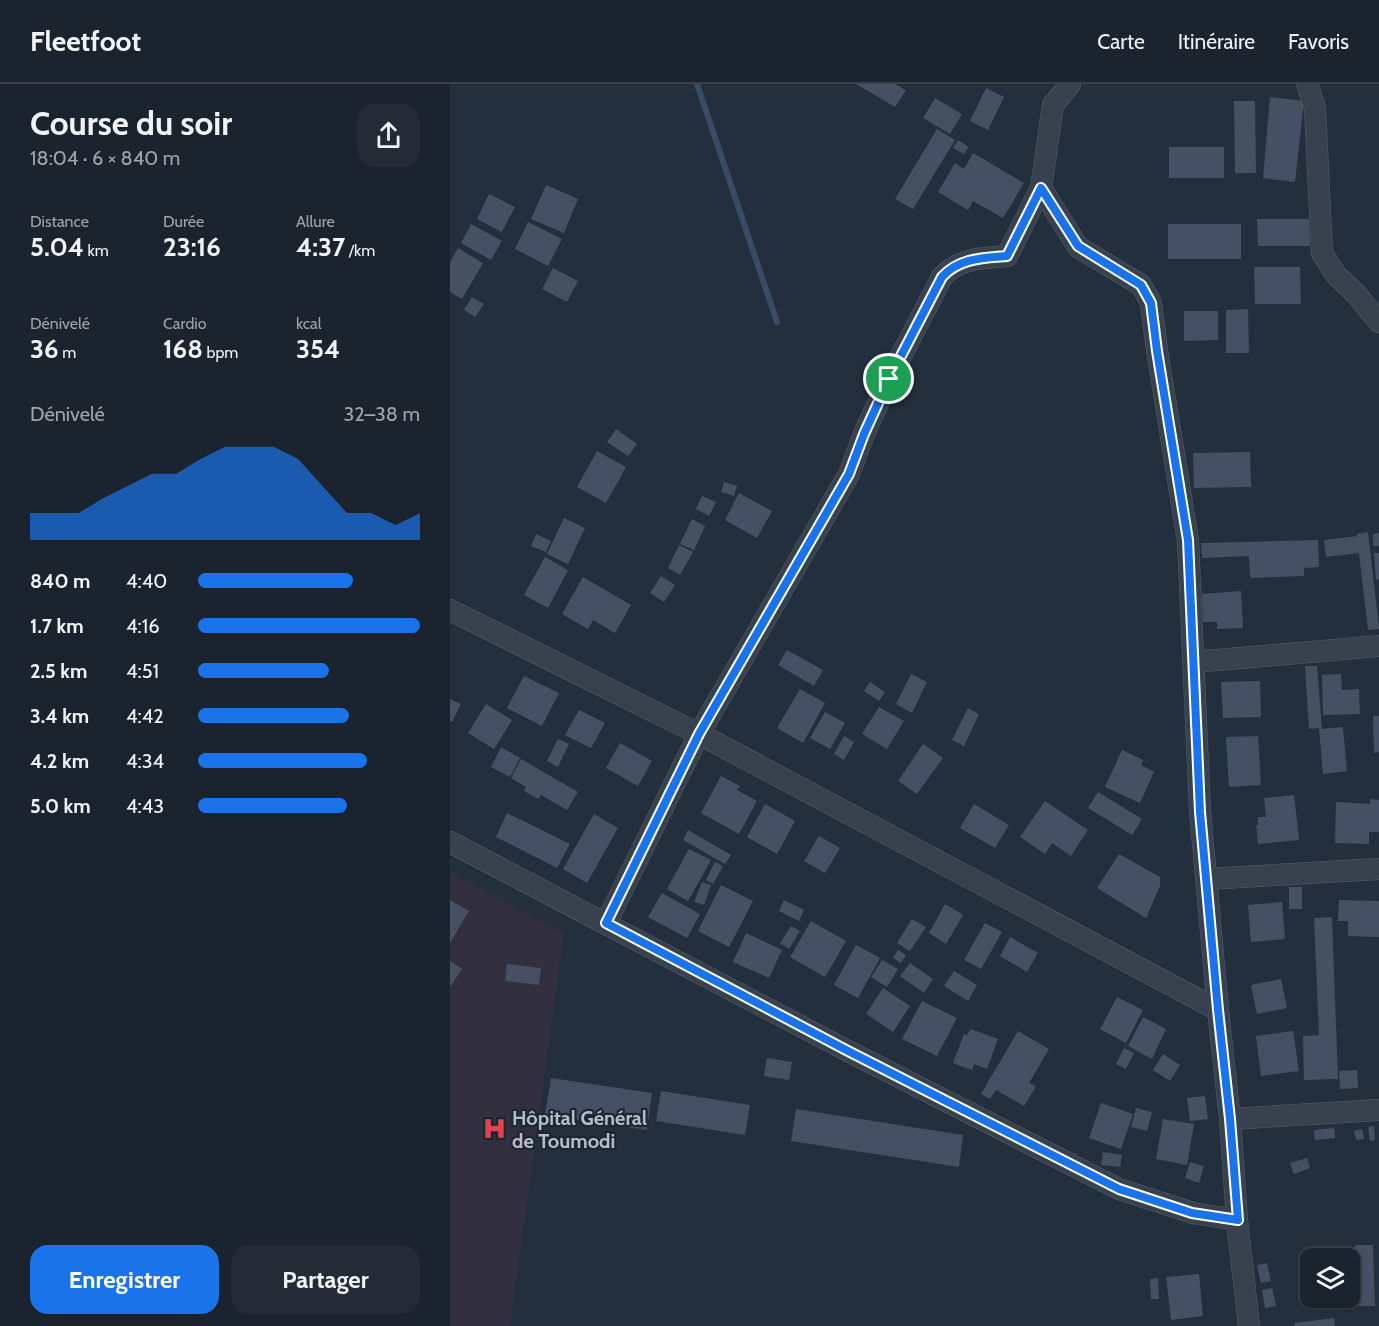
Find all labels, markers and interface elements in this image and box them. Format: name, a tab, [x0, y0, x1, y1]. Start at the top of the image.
text: Fleetfoot	[30, 24, 141, 58]
text: Carte	[1097, 29, 1145, 54]
text: Itinéraire	[1178, 29, 1255, 54]
text: Favoris	[1288, 29, 1349, 54]
text: Course du soir	[30, 103, 232, 143]
button: share	[357, 104, 420, 167]
text: 18:04 · 6 × 840 m	[30, 146, 180, 170]
text: Distance	[30, 212, 89, 231]
text: Durée	[163, 212, 204, 231]
text: Allure	[296, 212, 335, 231]
text: 5.04	[30, 231, 84, 263]
text: 23:16	[163, 231, 221, 263]
text: 4:37	[296, 231, 345, 263]
text: km	[84, 241, 109, 260]
text: /km	[345, 241, 375, 260]
text: Dénivelé	[30, 314, 90, 333]
text: Cardio	[163, 314, 206, 333]
text: kcal	[296, 314, 322, 333]
text: 36	[30, 333, 59, 365]
text: 168	[163, 333, 203, 365]
text: 354	[296, 333, 340, 365]
text: m	[59, 343, 76, 362]
text: bpm	[203, 343, 238, 362]
pin	[863, 353, 914, 404]
icon: arrive	[872, 362, 905, 395]
text: Dénivelé	[30, 402, 105, 426]
text: 32–38 m	[343, 402, 420, 426]
text: 840 m	[30, 569, 91, 593]
text: 4:40	[126, 569, 167, 593]
text: 1.7 km	[30, 614, 84, 638]
text: 4:16	[126, 614, 160, 638]
text: 2.5 km	[30, 659, 87, 683]
text: 4:51	[126, 659, 159, 683]
text: 3.4 km	[30, 704, 89, 728]
text: 4:42	[126, 704, 164, 728]
text: 4.2 km	[30, 749, 89, 773]
text: 4:34	[126, 749, 164, 773]
text: 5.0 km	[30, 794, 91, 818]
text: 4:43	[126, 794, 164, 818]
place label: Hôpital Général de Toumodi	[512, 1106, 647, 1153]
hospital icon: Hôpital Général de Toumodi	[481, 1116, 507, 1142]
button: Enregistrer	[30, 1245, 219, 1314]
button: Partager	[231, 1245, 420, 1314]
map controls	[1300, 1248, 1360, 1308]
button: layers	[1300, 1248, 1360, 1308]

